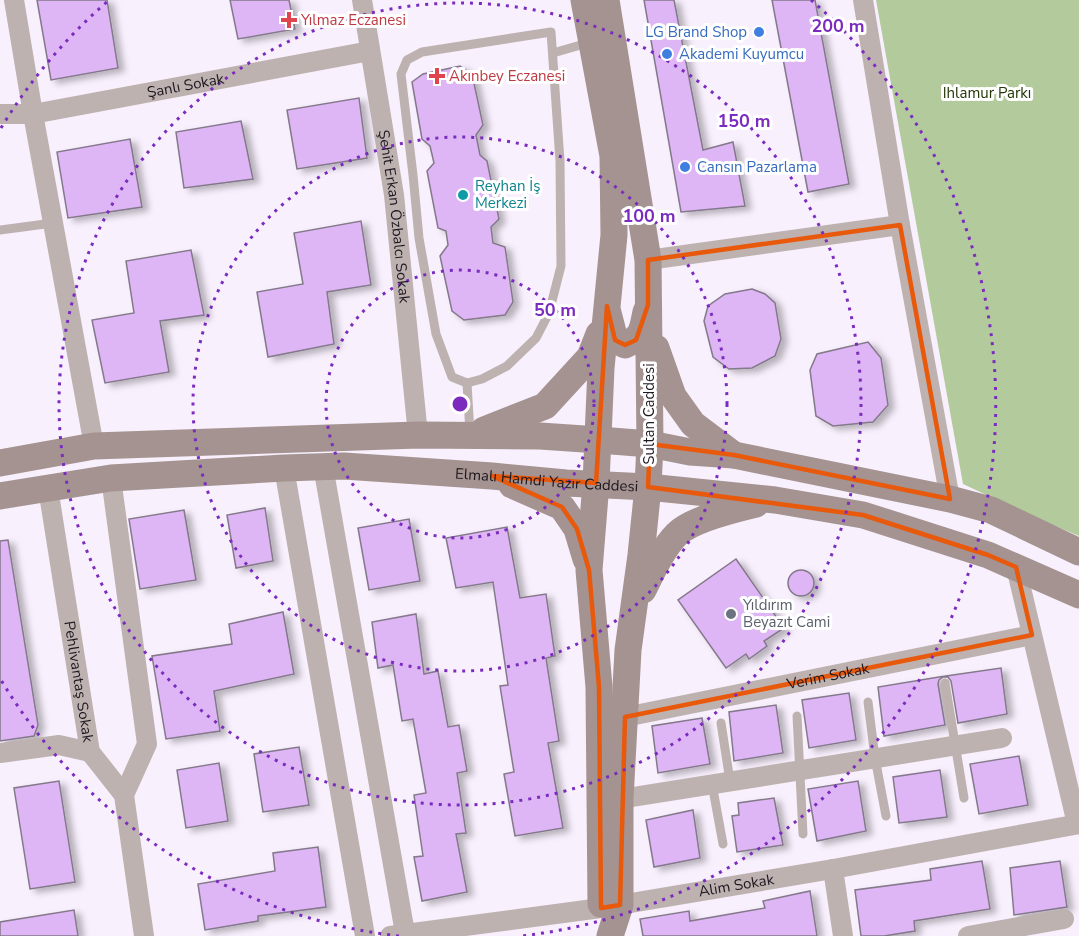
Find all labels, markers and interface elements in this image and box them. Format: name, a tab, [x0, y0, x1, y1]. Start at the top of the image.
place label: Yılmaz Eczanesi	[300, 10, 406, 30]
marker: Yılmaz Eczanesi	[282, 13, 296, 27]
text: 200 m	[811, 14, 865, 38]
place label: LG Brand Shop	[645, 22, 747, 42]
marker: LG Brand Shop	[752, 25, 766, 39]
place label: Akademi Kuyumcu	[679, 44, 804, 64]
marker: Akademi Kuyumcu	[660, 47, 674, 61]
place label: Akınbey Eczanesi	[449, 66, 565, 86]
street label: Şanlı Sokak	[145, 68, 226, 103]
marker: Akınbey Eczanesi	[430, 69, 444, 83]
park label: Ihlamur Parkı	[943, 83, 1031, 103]
text: 150 m	[717, 109, 771, 133]
street label: Şehit Erkan Özbalcı Sokak	[373, 128, 415, 305]
place label: Cansın Pazarlama	[697, 157, 817, 177]
marker: Cansın Pazarlama	[678, 160, 692, 174]
place label: Reyhan İş Merkezi	[475, 176, 540, 213]
marker: Reyhan İş Merkezi	[456, 188, 470, 202]
text: 100 m	[622, 204, 676, 228]
text: 50 m	[534, 298, 576, 322]
street label: Sultan Caddesi	[639, 363, 659, 465]
centre of rings	[450, 394, 470, 414]
street label: Elmalı Hamdi Yazır Caddesi	[455, 464, 639, 497]
place label: Yıldırım Beyazıt Cami	[742, 595, 830, 632]
marker: Yıldırım Beyazıt Cami	[724, 607, 738, 621]
street label: Pehlivantaş Sokak	[59, 620, 98, 744]
street label: Verim Sokak	[784, 658, 871, 694]
street label: Alim Sokak	[697, 869, 776, 901]

